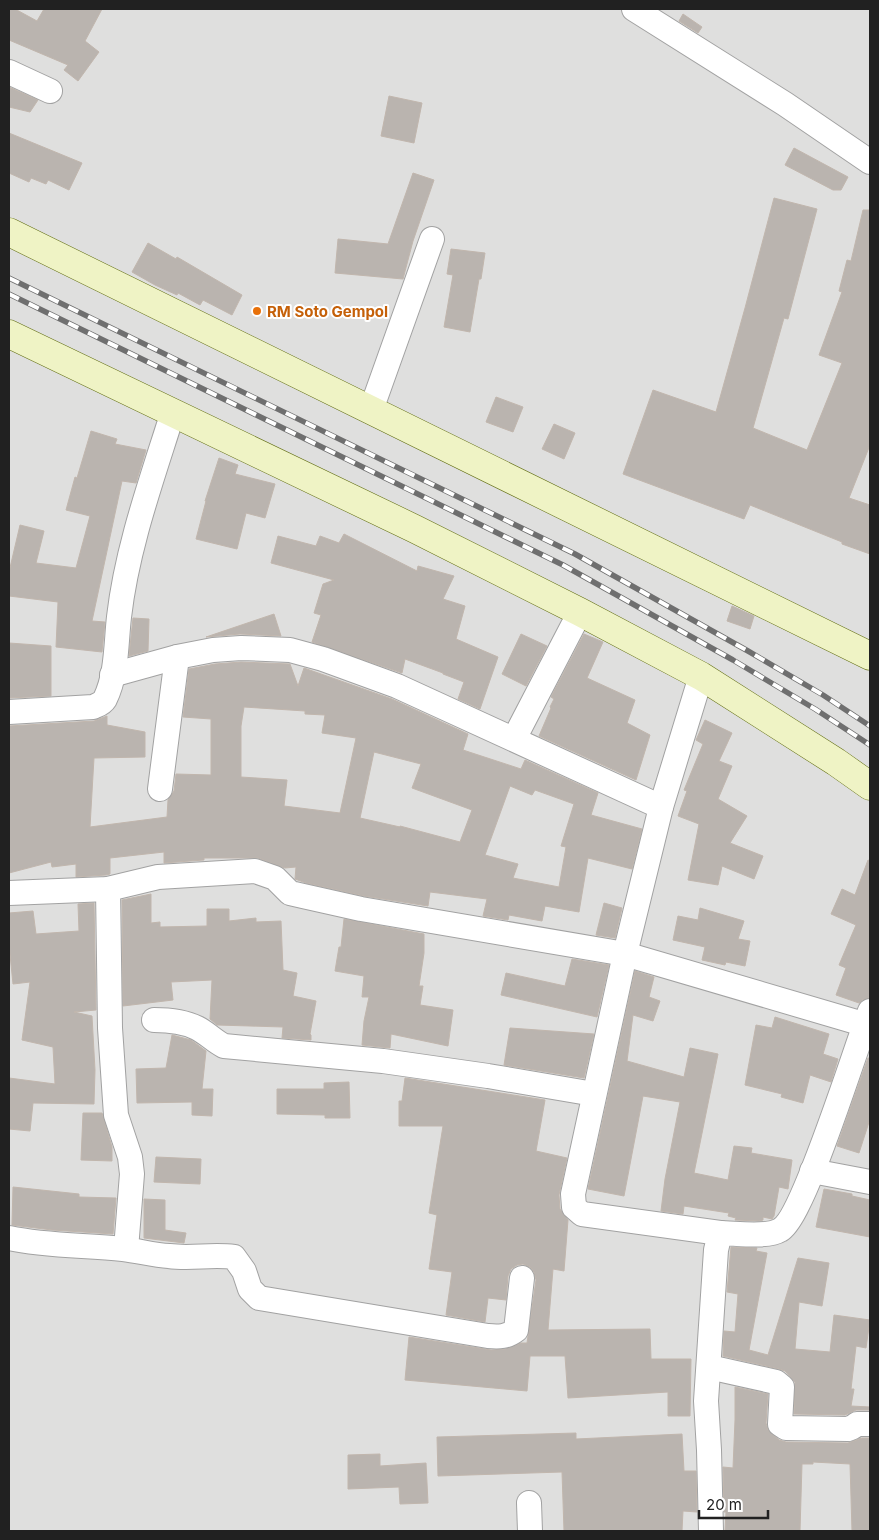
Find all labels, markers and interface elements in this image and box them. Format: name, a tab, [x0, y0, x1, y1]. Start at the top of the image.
place label: RM Soto Gempol	[267, 302, 388, 321]
marker: RM Soto Gempol	[251, 305, 263, 317]
scale bar	[699, 1488, 768, 1520]
text: 20 m	[706, 1495, 742, 1514]

